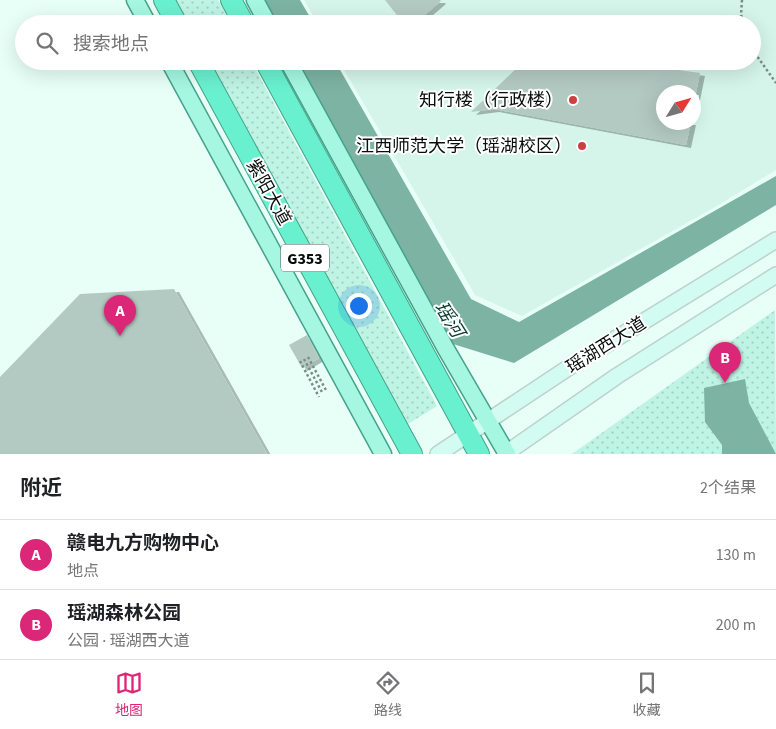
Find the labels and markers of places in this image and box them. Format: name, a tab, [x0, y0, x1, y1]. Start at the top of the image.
place label: 知行楼（行政楼）	[419, 88, 563, 113]
marker: 知行楼（行政楼）	[567, 94, 579, 106]
place label: 江西师范大学（瑶湖校区）	[356, 134, 572, 159]
marker: 江西师范大学（瑶湖校区）	[576, 140, 588, 152]
pin: A	[104, 295, 136, 336]
pin: B	[709, 342, 741, 383]

